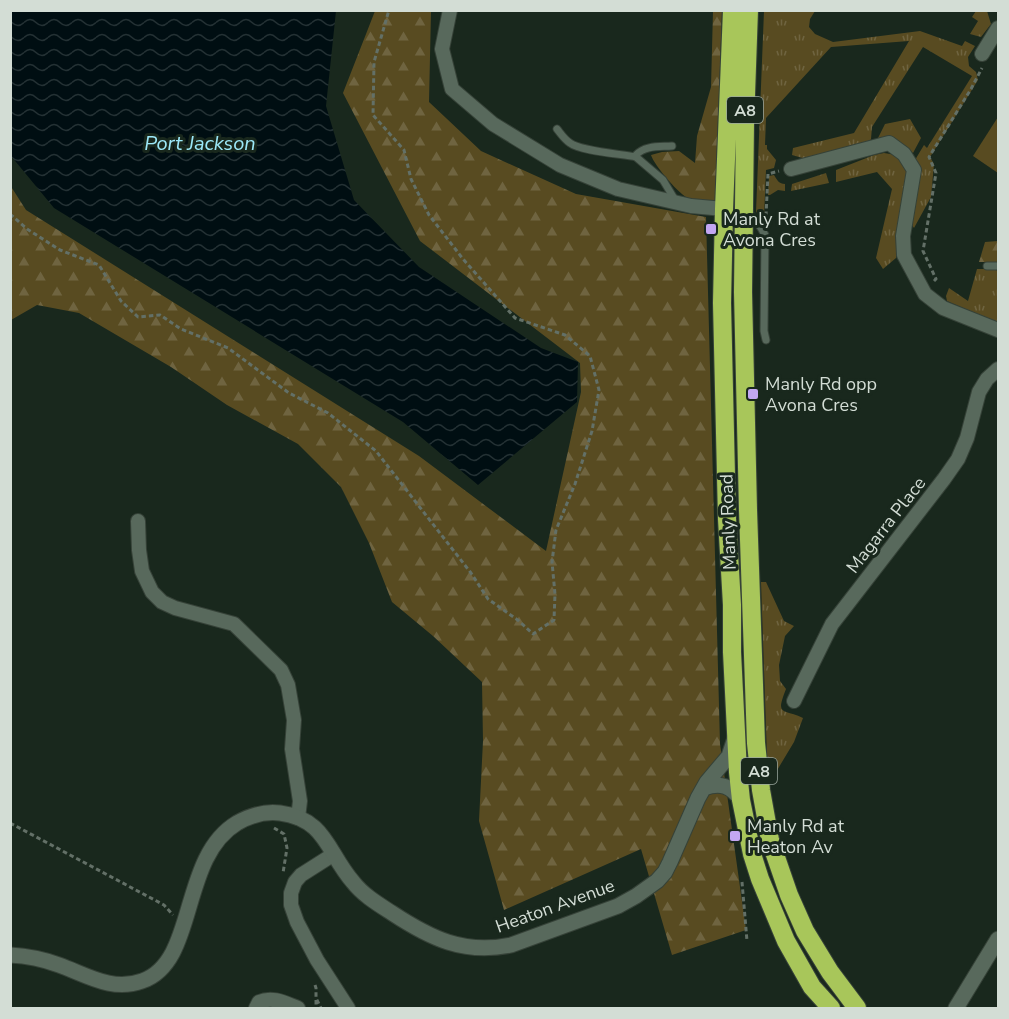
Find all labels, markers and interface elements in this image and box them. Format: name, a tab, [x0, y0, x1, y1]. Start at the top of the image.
road number: A8	[727, 97, 763, 123]
water label: Port Jackson	[144, 130, 256, 157]
place label: Manly Rd at Avona Cres	[723, 207, 821, 252]
marker: Manly Rd at Avona Cres	[704, 222, 718, 236]
place label: Manly Rd opp Avona Cres	[765, 372, 877, 417]
marker: Manly Rd opp Avona Cres	[746, 387, 760, 401]
street label: Magarra Place	[841, 472, 931, 578]
street label: Manly Road	[714, 474, 742, 570]
road number: A8	[741, 758, 777, 784]
place label: Manly Rd at Heaton Av	[747, 814, 845, 859]
marker: Manly Rd at Heaton Av	[728, 829, 742, 843]
street label: Heaton Avenue	[492, 873, 618, 939]

